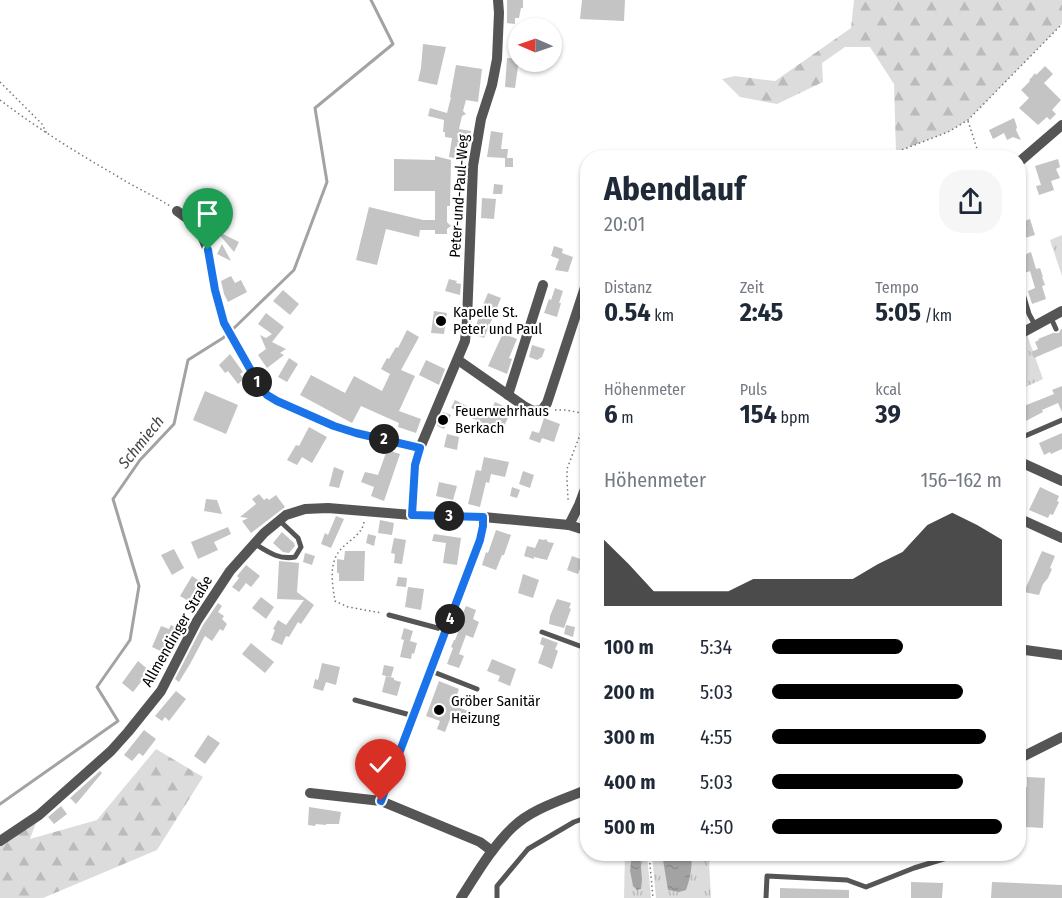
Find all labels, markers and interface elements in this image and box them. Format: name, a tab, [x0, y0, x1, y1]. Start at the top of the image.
north arrow	[508, 18, 562, 72]
map controls	[508, 18, 562, 72]
street label: Peter-und-Paul-Weg	[446, 134, 472, 258]
text: Abendlauf	[604, 169, 745, 209]
button: share	[939, 170, 1002, 233]
pin	[182, 188, 233, 250]
icon: arrive	[191, 197, 224, 230]
text: 20:01	[604, 212, 645, 236]
text: Distanz	[604, 278, 652, 297]
text: Zeit	[740, 278, 764, 297]
text: Tempo	[875, 278, 919, 297]
text: 0.54	[604, 297, 651, 328]
text: 2:45	[740, 297, 783, 328]
text: 5:05	[875, 297, 921, 328]
place label: Kapelle St. Peter und Paul	[453, 303, 542, 338]
text: km	[651, 306, 674, 325]
text: /km	[921, 306, 952, 325]
marker: Kapelle St. Peter und Paul	[434, 314, 448, 328]
pin: 1	[242, 367, 272, 397]
text: 1	[254, 372, 260, 391]
text: Höhenmeter	[604, 380, 686, 399]
text: Puls	[740, 380, 767, 399]
text: kcal	[875, 380, 901, 399]
text: 6	[604, 399, 618, 430]
text: 154	[740, 399, 777, 430]
text: 39	[875, 399, 901, 430]
place label: Feuerwehrhaus Berkach	[455, 402, 549, 437]
text: m	[618, 408, 634, 427]
text: bpm	[777, 408, 810, 427]
water label: Schmiech	[113, 412, 168, 473]
marker: Feuerwehrhaus Berkach	[436, 413, 450, 427]
pin: 2	[369, 424, 399, 454]
text: 2	[380, 429, 388, 448]
text: Höhenmeter	[604, 468, 706, 492]
text: 156–162 m	[921, 468, 1002, 492]
pin: 3	[434, 501, 464, 531]
text: 3	[445, 506, 453, 525]
street label: Allmendinger Straße	[138, 572, 216, 690]
pin: 4	[435, 604, 465, 634]
text: 4	[446, 609, 454, 628]
text: 100 m	[604, 635, 654, 659]
text: 5:34	[700, 635, 732, 659]
text: 200 m	[604, 680, 655, 704]
text: 5:03	[700, 680, 733, 704]
place label: Gröber Sanitär Heizung	[451, 692, 541, 727]
marker: Gröber Sanitär Heizung	[432, 703, 446, 717]
text: 300 m	[604, 725, 655, 749]
text: 4:55	[700, 725, 732, 749]
pin	[355, 739, 406, 801]
icon: check	[364, 748, 397, 781]
text: 400 m	[604, 770, 656, 794]
text: 5:03	[700, 770, 733, 794]
text: 500 m	[604, 815, 655, 839]
text: 4:50	[700, 815, 734, 839]

